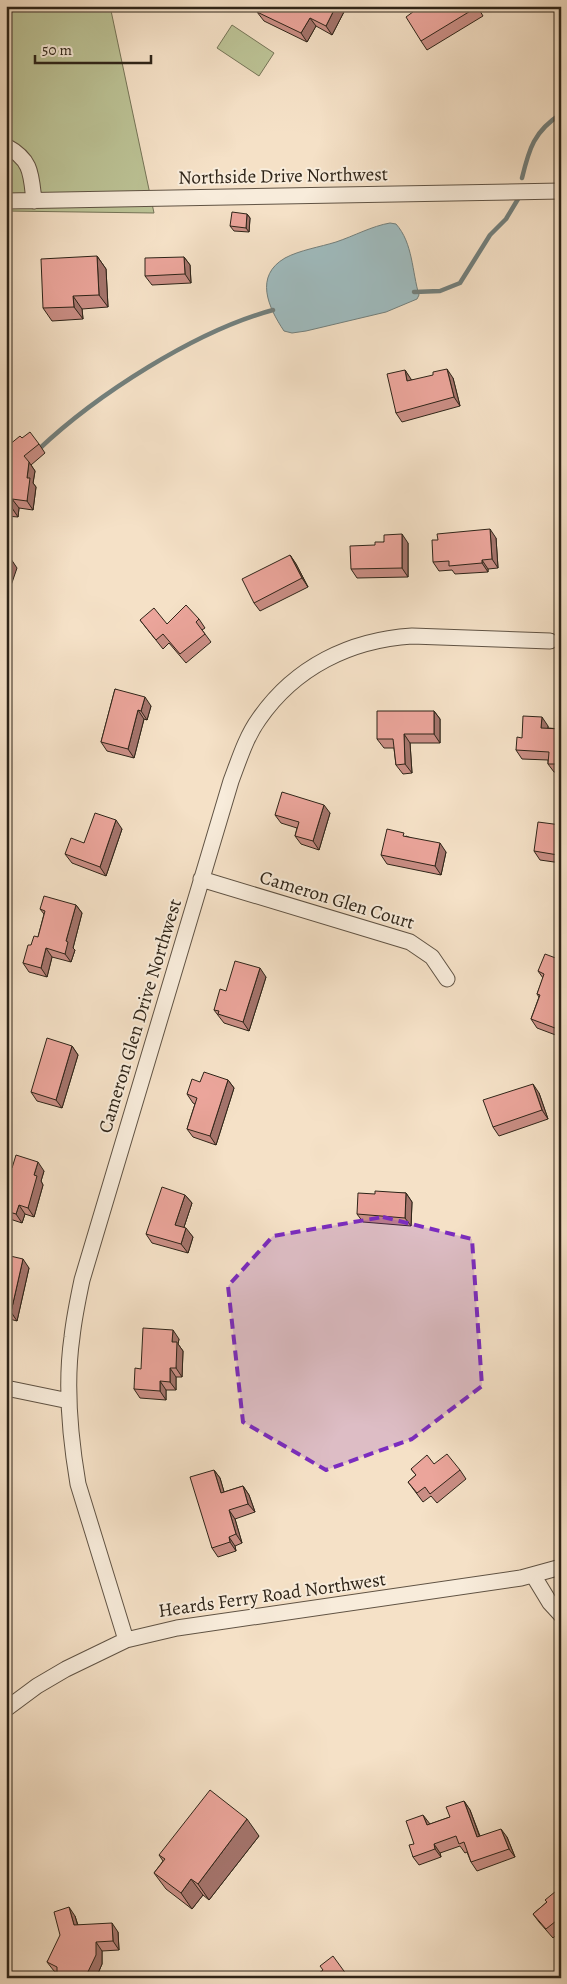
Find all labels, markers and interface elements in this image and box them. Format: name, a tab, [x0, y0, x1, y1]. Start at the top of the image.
scale bar	[35, 32, 151, 64]
text: 50 m	[42, 40, 72, 60]
street label: Northside Drive Northwest	[178, 161, 388, 191]
street label: Cameron Glen Court	[257, 864, 417, 936]
street label: Cameron Glen Drive Northwest	[92, 896, 188, 1136]
street label: Heards Ferry Road Northwest	[157, 1566, 387, 1624]

